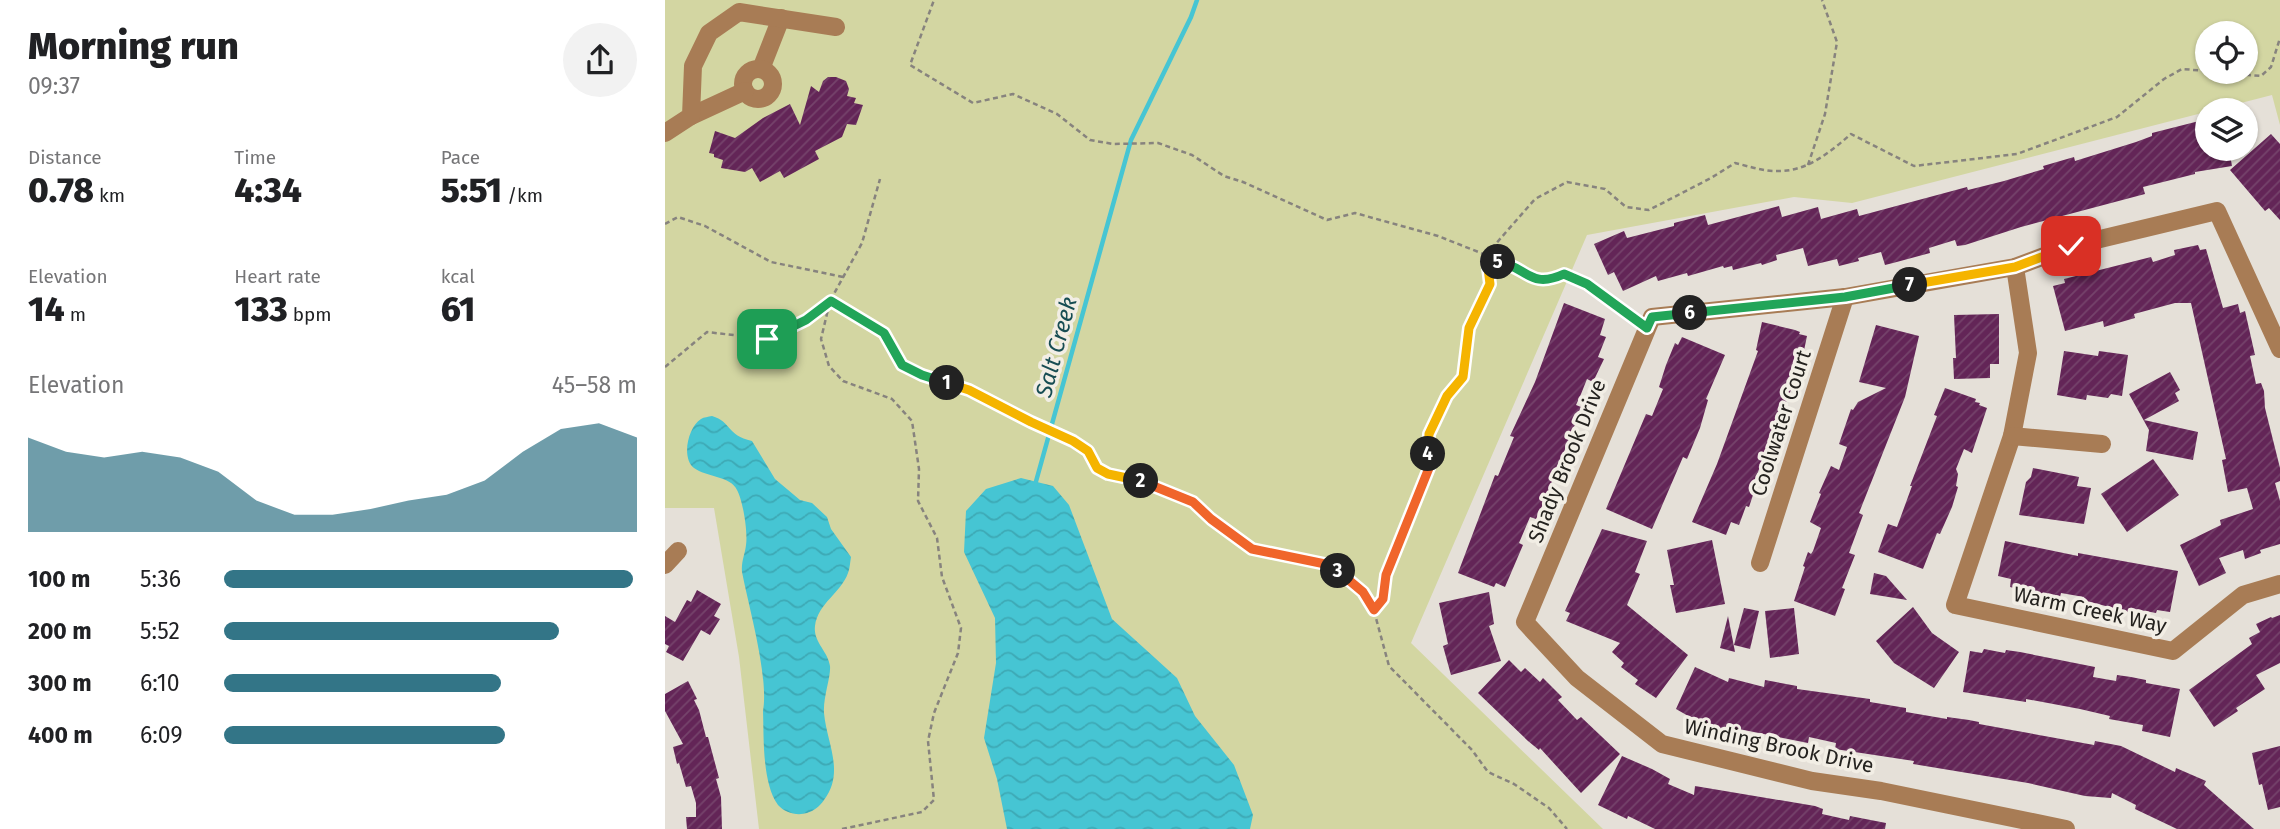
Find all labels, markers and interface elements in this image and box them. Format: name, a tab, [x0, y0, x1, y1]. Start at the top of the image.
map controls	[2195, 21, 2258, 161]
button: locate	[2195, 21, 2258, 84]
text: Morning run	[28, 23, 239, 69]
button: share	[563, 23, 637, 97]
text: 09:37	[28, 72, 80, 100]
button: layers	[2195, 98, 2258, 161]
text: Distance	[28, 146, 102, 169]
text: Time	[234, 146, 276, 169]
text: Pace	[441, 146, 480, 169]
text: 0.78	[28, 169, 94, 211]
text: 4:34	[234, 169, 302, 211]
text: 5:51	[441, 169, 502, 211]
text: km	[94, 184, 125, 207]
text: /km	[502, 184, 543, 207]
pin	[2041, 216, 2101, 276]
icon: check	[2052, 227, 2090, 265]
pin: 5	[1481, 244, 1515, 280]
text: 5	[1492, 250, 1503, 273]
text: Elevation	[28, 265, 108, 288]
text: Heart rate	[234, 265, 321, 288]
text: kcal	[441, 265, 475, 288]
pin: 7	[1893, 268, 1927, 302]
text: 7	[1905, 273, 1914, 296]
text: 14	[28, 288, 65, 330]
text: 133	[234, 288, 288, 330]
text: 61	[441, 288, 475, 330]
water label: Salt Creek	[1029, 294, 1083, 401]
pin: 6	[1672, 296, 1707, 330]
text: 6	[1684, 301, 1695, 324]
text: m	[65, 303, 86, 326]
text: bpm	[288, 303, 332, 326]
pin	[737, 309, 797, 369]
icon: arrive	[748, 320, 786, 358]
street label: Coolwater Court	[1745, 346, 1817, 499]
pin: 1	[929, 366, 965, 400]
text: Elevation	[28, 371, 124, 399]
text: 45–58 m	[552, 371, 637, 399]
text: 1	[942, 371, 951, 394]
street label: Shady Brook Drive	[1522, 375, 1612, 547]
pin: 4	[1411, 436, 1445, 472]
text: 4	[1422, 442, 1433, 465]
pin: 2	[1123, 463, 1159, 498]
text: 2	[1136, 469, 1145, 492]
pin: 3	[1321, 554, 1355, 588]
text: 3	[1333, 559, 1342, 582]
text: 100 m	[28, 565, 90, 593]
text: 5:36	[140, 565, 181, 593]
street label: Warm Creek Way	[2011, 581, 2170, 639]
text: 200 m	[28, 617, 92, 645]
text: 5:52	[140, 617, 180, 645]
text: 300 m	[28, 669, 92, 697]
text: 6:10	[140, 669, 180, 697]
street label: Winding Brook Drive	[1682, 713, 1876, 779]
text: 400 m	[28, 721, 93, 749]
text: 6:09	[140, 721, 182, 749]

